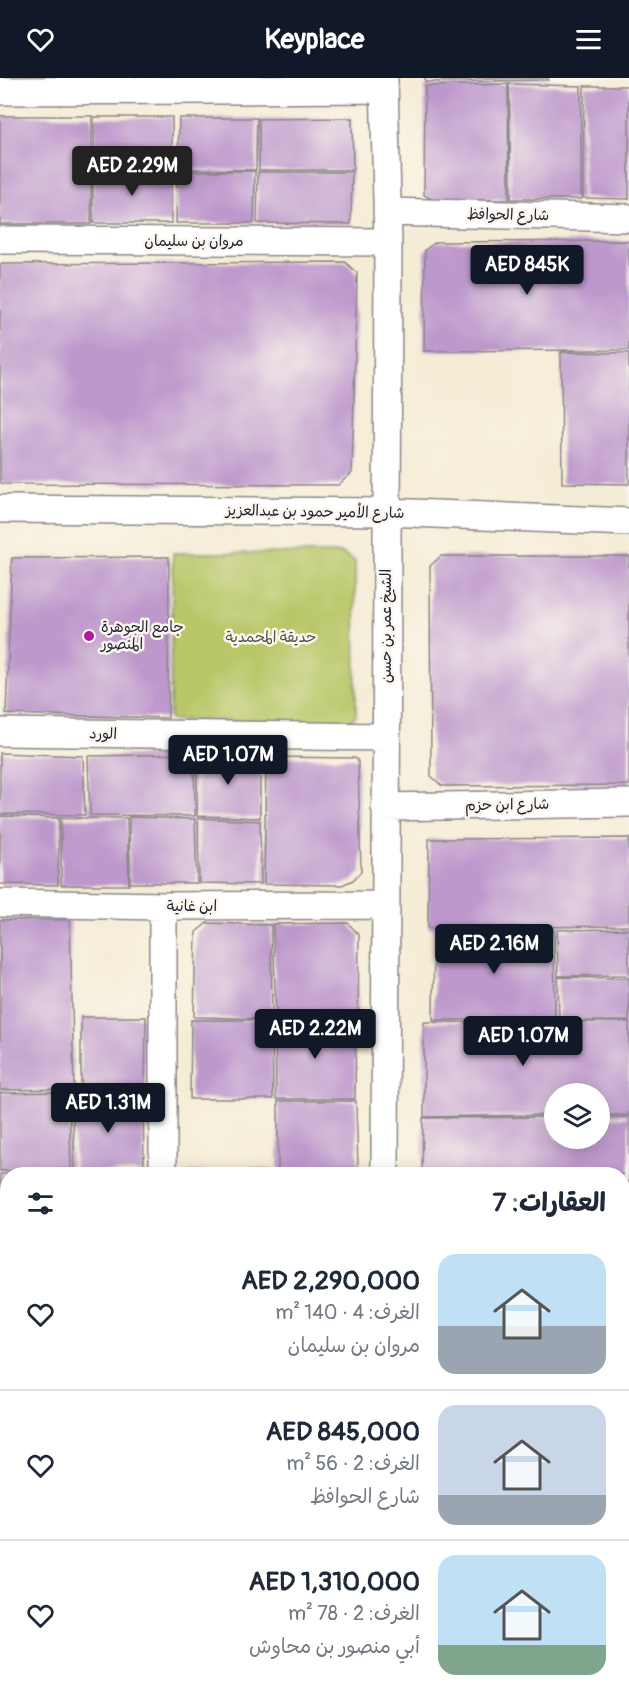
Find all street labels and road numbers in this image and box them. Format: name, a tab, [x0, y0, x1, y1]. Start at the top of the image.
street label: شارع الحوافظ	[467, 205, 549, 225]
street label: مروان بن سليمان	[144, 232, 244, 251]
street label: شارع الأمير حمود بن عبدالعزيز	[223, 500, 405, 523]
street label: الشيخ عمر بن حسن	[377, 569, 396, 683]
street label: الورد	[89, 724, 117, 744]
street label: شارع ابن حزم	[465, 795, 549, 816]
street label: ابن غانية	[167, 897, 217, 916]

